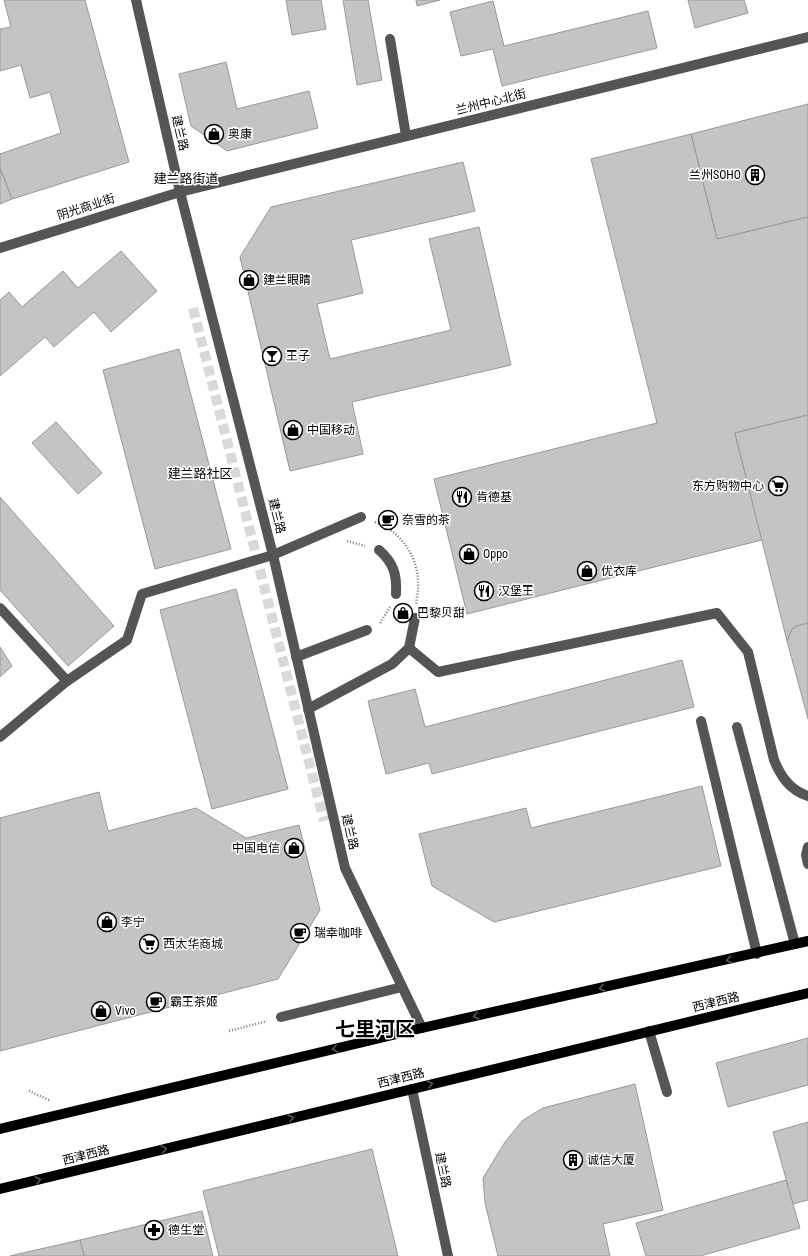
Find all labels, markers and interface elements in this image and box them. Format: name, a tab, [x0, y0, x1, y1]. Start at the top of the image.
street label: 兰州中心北街	[454, 86, 528, 118]
street label: 建兰路	[169, 114, 191, 152]
shop icon: 奥康	[203, 123, 225, 145]
place label: 奥康	[228, 127, 252, 141]
building icon: 兰州SOHO	[744, 164, 766, 186]
place label: 兰州SOHO	[689, 168, 741, 182]
district label: 建兰路街道	[153, 171, 219, 186]
street label: 阴光商业街	[55, 191, 117, 223]
shop icon: 建兰眼睛	[238, 269, 260, 291]
place label: 建兰眼睛	[263, 273, 311, 287]
bar icon: 王子	[261, 345, 283, 367]
place label: 王子	[286, 349, 310, 363]
shop icon: 中国移动	[282, 419, 304, 441]
place label: 中国移动	[307, 423, 355, 437]
district label: 建兰路社区	[167, 466, 233, 481]
supermarket icon: 东方购物中心	[767, 475, 789, 497]
place label: 东方购物中心	[692, 479, 764, 493]
restaurant icon: 肯德基	[451, 486, 473, 508]
place label: 肯德基	[476, 490, 512, 504]
street label: 建兰路	[266, 497, 288, 535]
cafe icon: 奈雪的茶	[377, 509, 399, 531]
place label: 奈雪的茶	[402, 513, 450, 527]
shop icon: Oppo	[458, 543, 480, 565]
place label: Oppo	[483, 547, 508, 561]
shop icon: 优衣库	[576, 560, 598, 582]
place label: 优衣库	[601, 564, 637, 578]
restaurant icon: 汉堡王	[473, 580, 495, 602]
place label: 汉堡王	[498, 584, 534, 598]
shop icon: 巴黎贝甜	[392, 602, 414, 624]
place label: 巴黎贝甜	[417, 606, 465, 620]
street label: 建兰路	[339, 813, 361, 851]
shop icon: 中国电信	[283, 837, 305, 859]
place label: 中国电信	[232, 841, 280, 855]
shop icon: 李宁	[96, 911, 118, 933]
place label: 李宁	[121, 915, 145, 929]
cafe icon: 瑞幸咖啡	[289, 922, 311, 944]
place label: 瑞幸咖啡	[314, 926, 362, 940]
supermarket icon: 西太华商城	[138, 933, 160, 955]
place label: 西太华商城	[163, 937, 223, 951]
one-way arrow	[726, 955, 732, 963]
one-way arrow	[599, 983, 606, 992]
street label: 西津西路	[691, 989, 741, 1015]
cafe icon: 霸王茶姬	[145, 991, 167, 1013]
place label: 霸王茶姬	[170, 995, 218, 1009]
shop icon: Vivo	[90, 1000, 112, 1022]
place label: Vivo	[115, 1004, 136, 1018]
one-way arrow	[472, 1012, 479, 1020]
district label: 七里河区	[335, 1017, 415, 1041]
one-way arrow	[332, 1044, 339, 1053]
street label: 西津西路	[376, 1065, 426, 1091]
one-way arrow	[427, 1080, 434, 1089]
one-way arrow	[287, 1114, 294, 1123]
street label: 西津西路	[61, 1142, 111, 1168]
one-way arrow	[160, 1145, 167, 1154]
building icon: 诚信大厦	[562, 1149, 584, 1171]
street label: 建兰路	[432, 1151, 454, 1189]
place label: 诚信大厦	[587, 1153, 635, 1167]
one-way arrow	[35, 1176, 41, 1184]
pharmacy icon: 德生堂	[143, 1219, 165, 1241]
place label: 德生堂	[168, 1223, 204, 1237]

